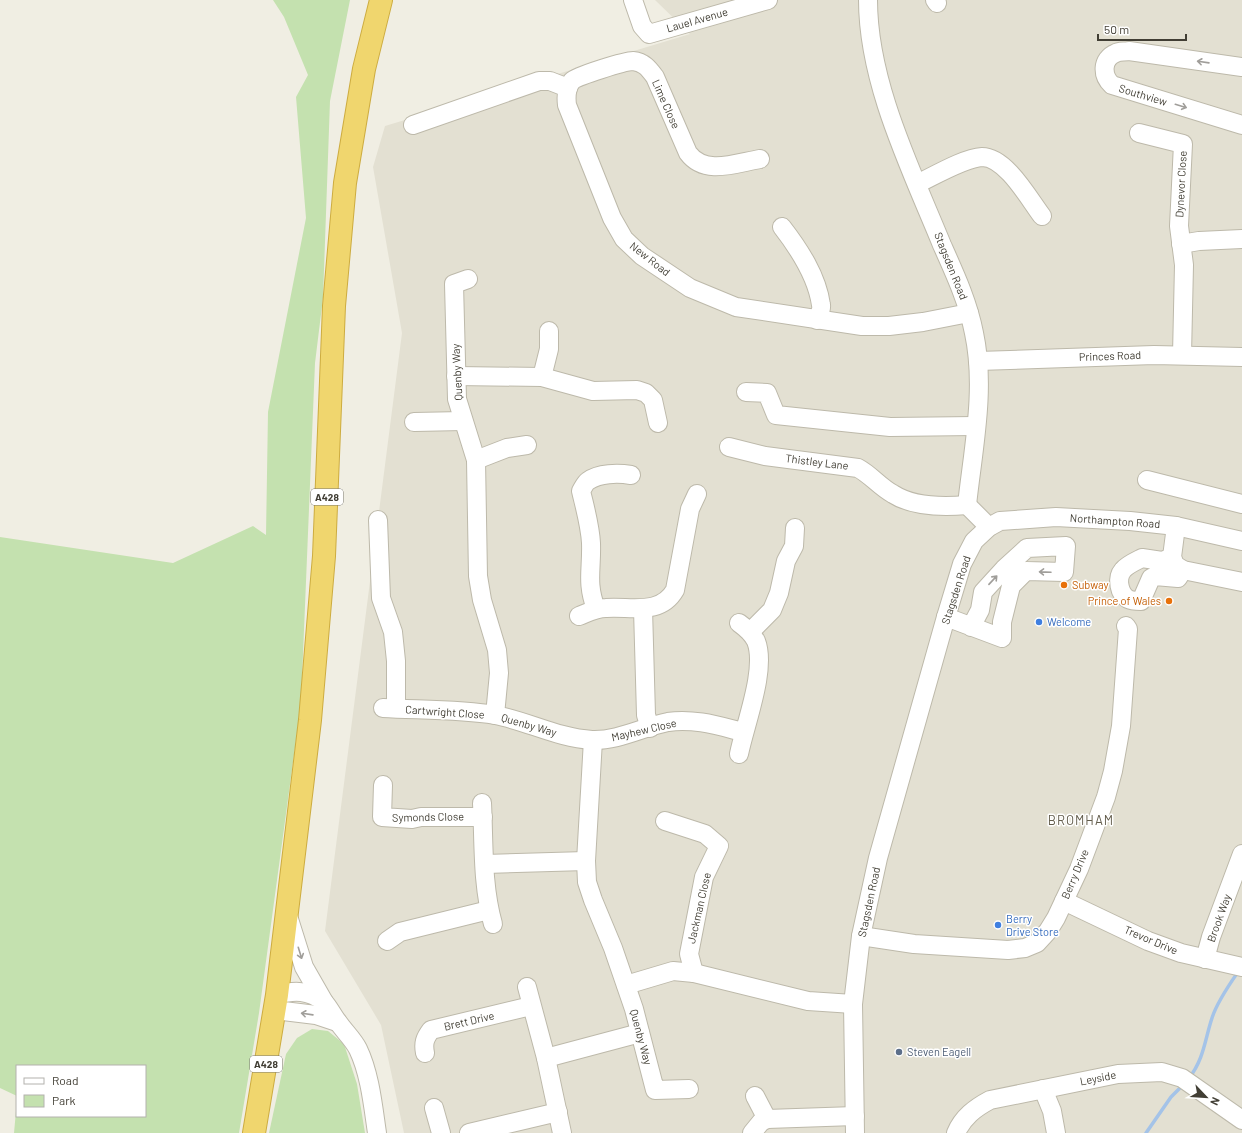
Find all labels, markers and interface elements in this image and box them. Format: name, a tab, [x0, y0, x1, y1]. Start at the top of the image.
street label: Lauel Avenue	[665, 5, 729, 34]
scale bar	[1098, 16, 1186, 42]
text: 50 m	[1104, 22, 1129, 36]
one-way arrow	[1197, 58, 1210, 66]
street label: Lime Close	[650, 77, 683, 131]
street label: Southview	[1117, 81, 1169, 108]
one-way arrow	[1174, 103, 1187, 110]
street label: Dynevor Close	[1172, 150, 1189, 218]
street label: Stagsden Road	[932, 230, 971, 301]
street label: New Road	[628, 239, 673, 278]
street label: Quenby Way	[449, 343, 464, 401]
street label: Princes Road	[1079, 348, 1141, 363]
street label: Thistley Lane	[785, 451, 849, 472]
road number: A428	[311, 489, 343, 505]
street label: Northampton Road	[1069, 511, 1161, 530]
street label: Stagsden Road	[938, 554, 973, 626]
one-way arrow	[1039, 568, 1052, 575]
one-way arrow	[989, 575, 998, 585]
place label: Subway	[1072, 578, 1109, 591]
marker: Subway	[1059, 580, 1069, 590]
place label: Prince of Wales	[1088, 594, 1161, 607]
marker: Prince of Wales	[1164, 596, 1174, 606]
place label: Welcome	[1047, 615, 1091, 628]
marker: Welcome	[1034, 617, 1044, 627]
street label: Cartwright Close	[405, 702, 485, 721]
street label: Quenby Way	[500, 710, 558, 739]
street label: Mayhew Close	[610, 716, 678, 743]
street label: Symonds Close	[392, 809, 464, 824]
district label: BROMHAM	[1048, 812, 1114, 828]
street label: Berry Drive	[1058, 847, 1091, 901]
street label: Stagsden Road	[855, 866, 882, 938]
street label: Jackman Close	[684, 871, 713, 945]
street label: Brook Way	[1204, 892, 1233, 944]
place label: Berry Drive Store	[1006, 912, 1059, 938]
marker: Berry Drive Store	[993, 920, 1003, 930]
street label: Trevor Drive	[1122, 922, 1180, 957]
one-way arrow	[297, 947, 304, 960]
street label: Brett Drive	[442, 1008, 495, 1033]
street label: Quenby Way	[628, 1008, 655, 1066]
one-way arrow	[301, 1010, 314, 1018]
place label: Steven Eagell	[907, 1045, 971, 1058]
marker: Steven Eagell	[894, 1047, 904, 1057]
road number: A428	[250, 1056, 282, 1072]
legend	[16, 1065, 146, 1117]
street label: Leyside	[1079, 1068, 1117, 1087]
text: Road	[52, 1073, 79, 1087]
north arrow	[1186, 1077, 1226, 1117]
text: Park	[52, 1093, 76, 1107]
text: N	[1208, 1095, 1223, 1108]

